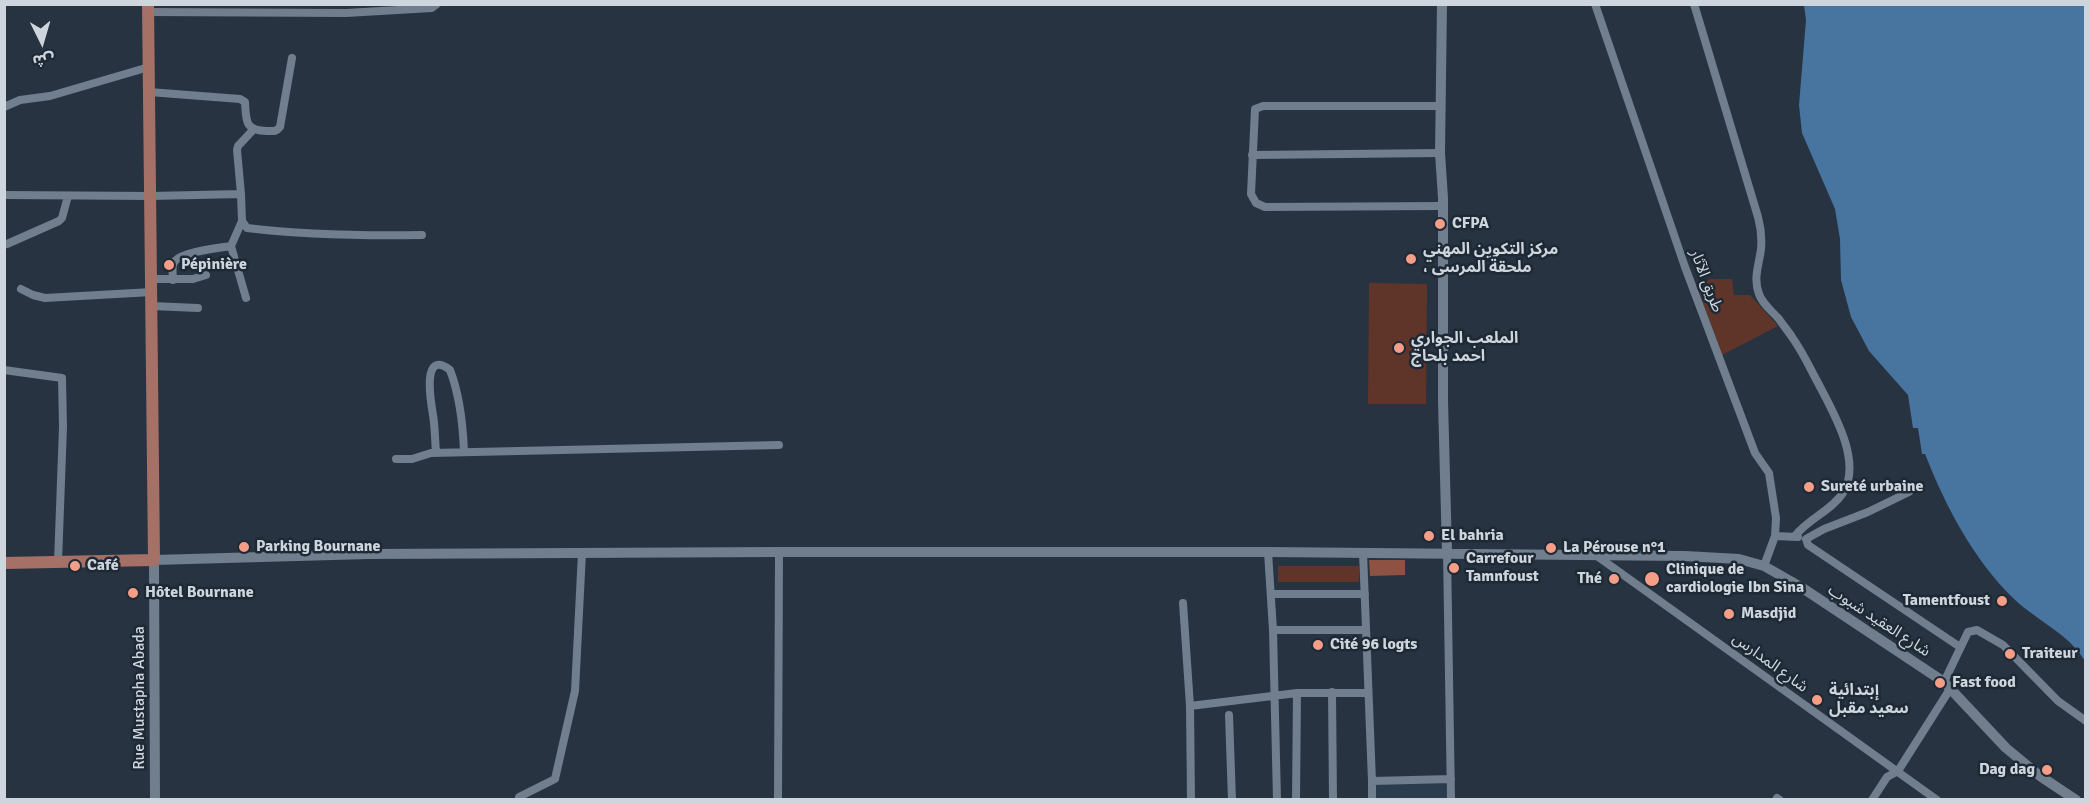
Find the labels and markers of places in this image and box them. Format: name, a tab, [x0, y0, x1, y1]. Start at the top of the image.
place label: CFPA	[1452, 214, 1489, 234]
marker: CFPA	[1433, 217, 1447, 231]
place label: مركز التكوين المهني ، ملحقة المرسى	[1423, 240, 1558, 278]
marker: مركز التكوين المهني ، ملحقة المرسى	[1404, 252, 1418, 266]
place label: Pépinière	[181, 255, 247, 275]
marker: Pépinière	[162, 258, 176, 272]
place label: الملعب الجواري احمد بلحاج	[1411, 329, 1518, 367]
marker: الملعب الجواري احمد بلحاج	[1392, 341, 1406, 355]
place label: Sureté urbaine	[1821, 477, 1924, 497]
marker: Sureté urbaine	[1802, 480, 1816, 494]
place label: El bahria	[1441, 526, 1504, 546]
marker: El bahria	[1422, 529, 1436, 543]
place label: Parking Bournane	[256, 537, 381, 557]
place label: La Pérouse n°1	[1563, 538, 1666, 558]
marker: Parking Bournane	[237, 540, 251, 554]
marker: La Pérouse n°1	[1544, 541, 1558, 555]
place label: Carrefour Tamnfoust	[1466, 549, 1539, 587]
place label: Café	[87, 556, 119, 576]
marker: Café	[68, 559, 82, 573]
place label: Clinique de cardiologie Ibn Sina	[1666, 560, 1804, 598]
marker: Carrefour Tamnfoust	[1447, 561, 1461, 575]
place label: Thé	[1577, 569, 1602, 589]
marker: Clinique de cardiologie Ibn Sina	[1643, 570, 1661, 588]
marker: Thé	[1607, 572, 1621, 586]
place label: Hôtel Bournane	[145, 583, 254, 603]
marker: Hôtel Bournane	[126, 586, 140, 600]
place label: Tamentfoust	[1903, 591, 1990, 611]
marker: Tamentfoust	[1995, 594, 2009, 608]
place label: Masdjid	[1741, 604, 1796, 624]
marker: Masdjid	[1722, 607, 1736, 621]
place label: Cité 96 logts	[1330, 635, 1417, 655]
marker: Cité 96 logts	[1311, 638, 1325, 652]
place label: Traiteur	[2022, 644, 2078, 664]
marker: Traiteur	[2003, 647, 2017, 661]
place label: Fast food	[1952, 673, 2016, 693]
marker: Fast food	[1933, 676, 1947, 690]
place label: إبتدائية سعيد مقبل	[1829, 681, 1909, 719]
marker: إبتدائية سعيد مقبل	[1810, 693, 1824, 707]
place label: Dag dag	[1979, 760, 2035, 780]
marker: Dag dag	[2040, 763, 2054, 777]

